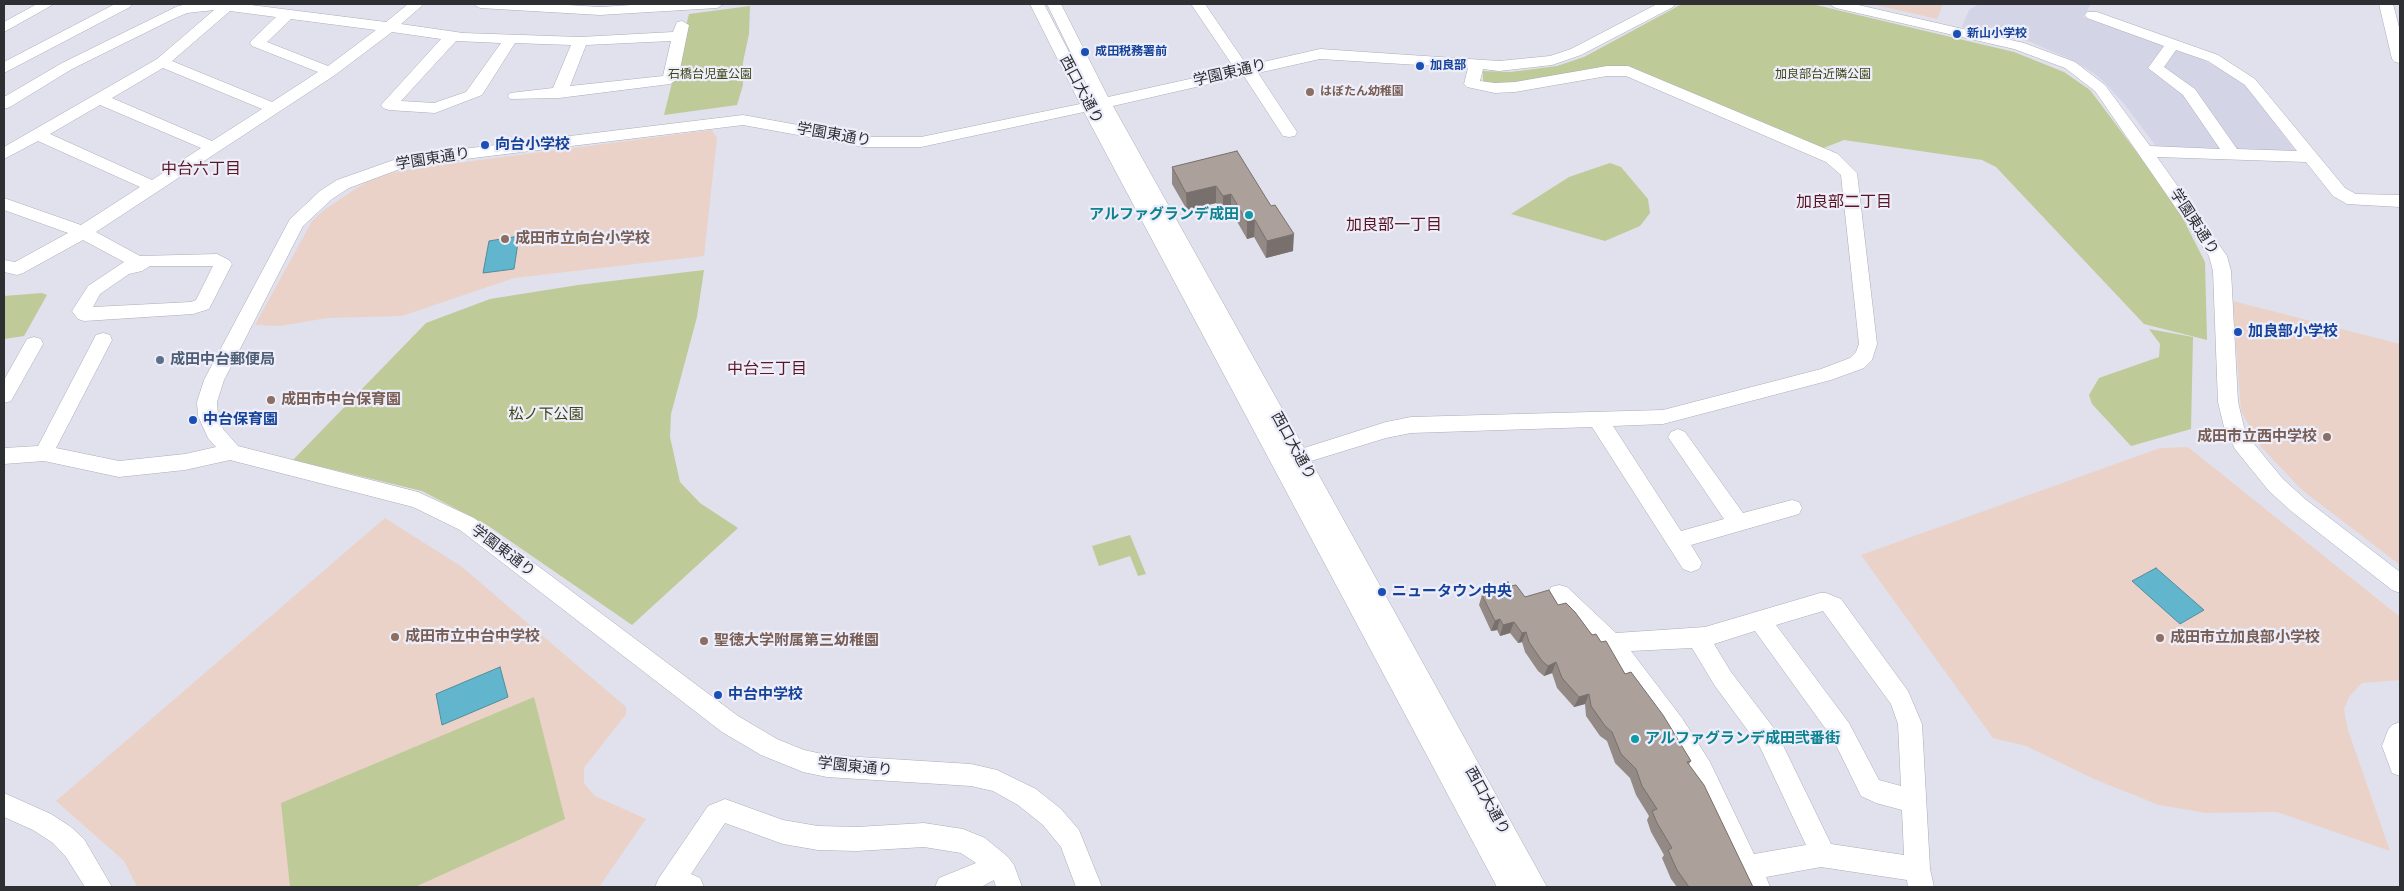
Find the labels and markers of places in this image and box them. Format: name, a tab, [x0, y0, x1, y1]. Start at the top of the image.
place label: 新山小学校	[1967, 27, 2027, 41]
marker: 新山小学校	[1951, 28, 1963, 40]
place label: 成田税務署前	[1095, 45, 1167, 59]
marker: 成田税務署前	[1079, 46, 1091, 58]
place label: 加良部	[1430, 59, 1466, 73]
marker: 加良部	[1414, 60, 1426, 72]
place label: はぼたん幼稚園	[1320, 85, 1404, 99]
marker: はぼたん幼稚園	[1304, 86, 1316, 98]
place label: 向台小学校	[495, 136, 570, 154]
marker: 向台小学校	[479, 139, 491, 151]
place label: アルファグランデ成田	[1089, 206, 1239, 224]
marker: アルファグランデ成田	[1243, 209, 1255, 221]
place label: 成田市立向台小学校	[515, 230, 650, 248]
marker: 成田市立向台小学校	[499, 233, 511, 245]
place label: 加良部小学校	[2248, 323, 2338, 341]
marker: 加良部小学校	[2232, 326, 2244, 338]
place label: 成田中台郵便局	[170, 351, 275, 369]
marker: 成田中台郵便局	[154, 354, 166, 366]
place label: 成田市中台保育園	[281, 391, 401, 409]
marker: 成田市中台保育園	[265, 394, 277, 406]
place label: 中台保育園	[203, 411, 278, 429]
marker: 中台保育園	[187, 414, 199, 426]
place label: 成田市立西中学校	[2197, 428, 2317, 446]
marker: 成田市立西中学校	[2321, 431, 2333, 443]
place label: ニュータウン中央	[1392, 583, 1512, 601]
marker: ニュータウン中央	[1376, 586, 1388, 598]
place label: 成田市立中台中学校	[405, 628, 540, 646]
place label: 成田市立加良部小学校	[2170, 629, 2320, 647]
marker: 成田市立中台中学校	[389, 631, 401, 643]
place label: 聖徳大学附属第三幼稚園	[714, 632, 879, 650]
marker: 成田市立加良部小学校	[2154, 632, 2166, 644]
marker: 聖徳大学附属第三幼稚園	[698, 635, 710, 647]
place label: 中台中学校	[728, 686, 803, 704]
marker: 中台中学校	[712, 689, 724, 701]
place label: アルファグランデ成田弐番街	[1645, 730, 1840, 748]
marker: アルファグランデ成田弐番街	[1629, 733, 1641, 745]

